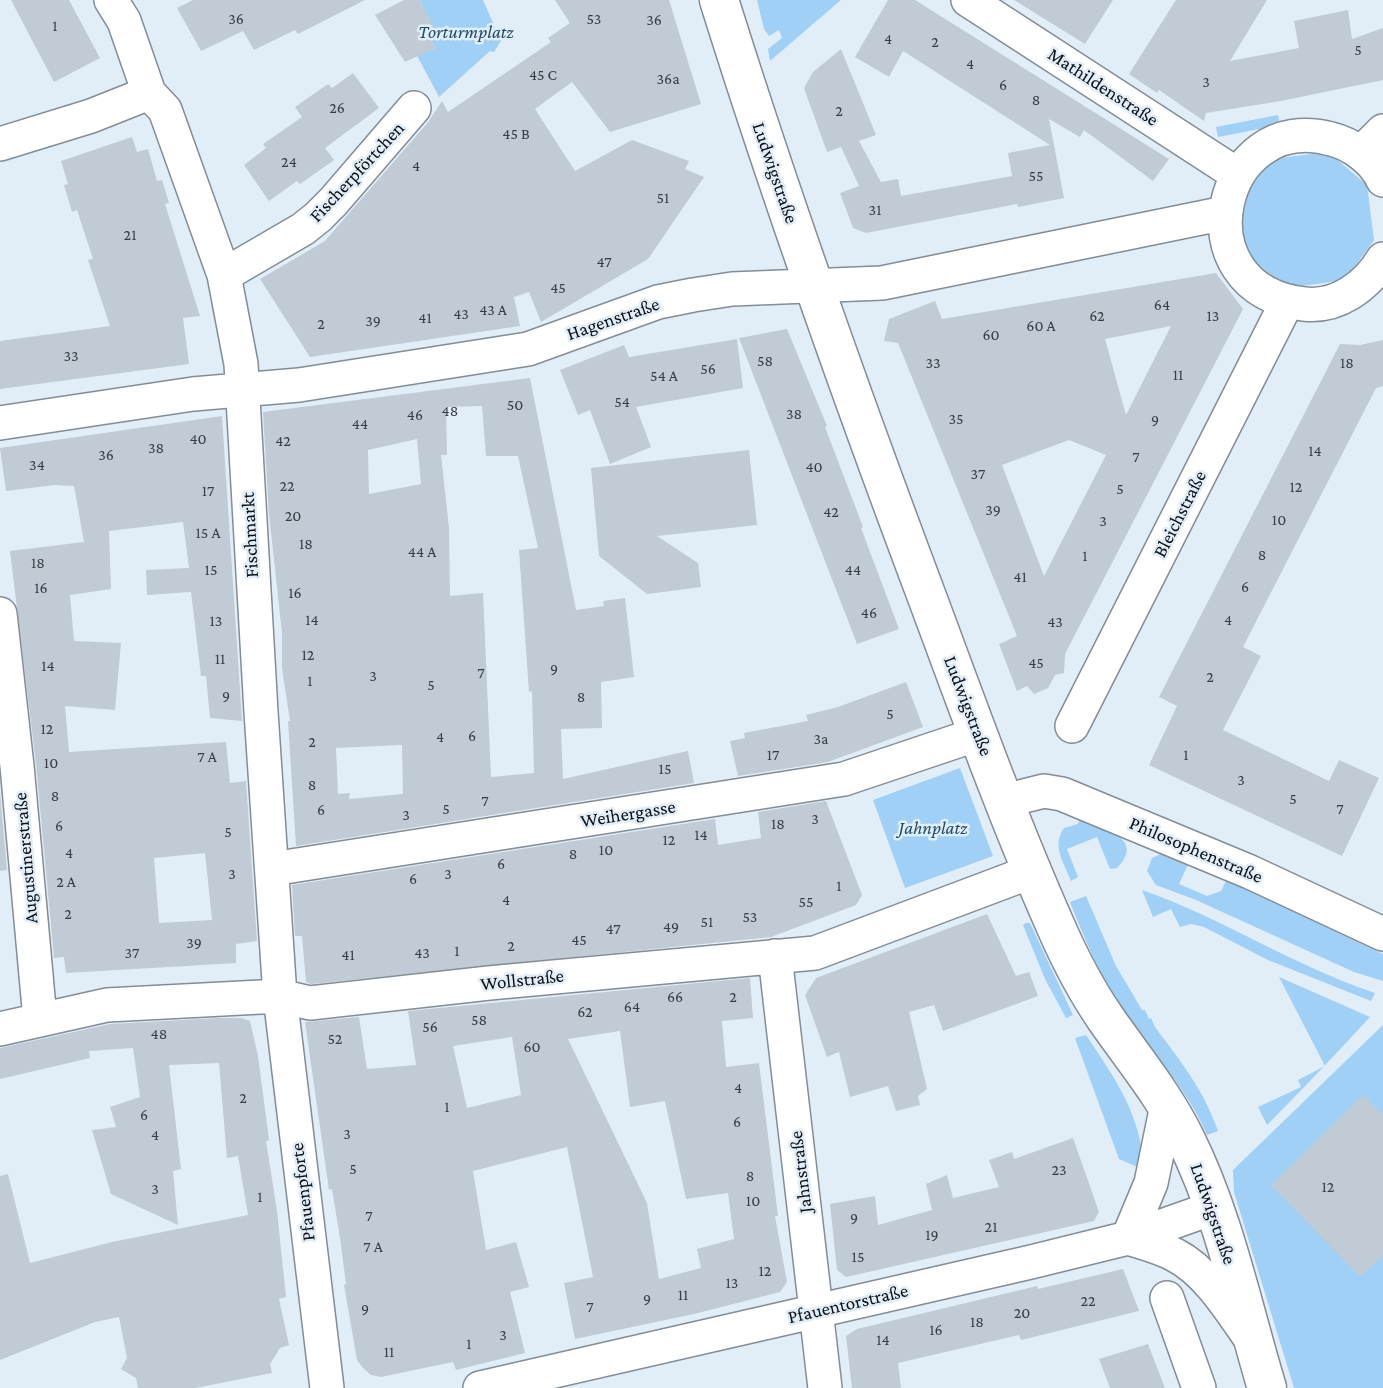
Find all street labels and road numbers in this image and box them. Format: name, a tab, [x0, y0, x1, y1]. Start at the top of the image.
street label: Mathildenstraße	[1043, 43, 1163, 131]
street label: Fischerpförtchen	[305, 117, 409, 227]
street label: Ludwigstraße	[747, 119, 803, 227]
street label: Hagenstraße	[564, 292, 662, 346]
street label: Bleichstraße	[1148, 467, 1212, 561]
street label: Fischmarkt	[236, 492, 264, 578]
street label: Ludwigstraße	[938, 653, 998, 759]
street label: Augustinerstraße	[9, 791, 43, 925]
street label: Weihergasse	[579, 795, 677, 833]
street label: Philosophenstraße	[1126, 812, 1266, 888]
street label: Wollstraße	[479, 964, 565, 996]
street label: Jahnstraße	[785, 1130, 817, 1214]
street label: Pfauenpforte	[286, 1142, 320, 1242]
street label: Ludwigstraße	[1185, 1160, 1241, 1268]
street label: Pfauentorstraße	[786, 1279, 910, 1329]

